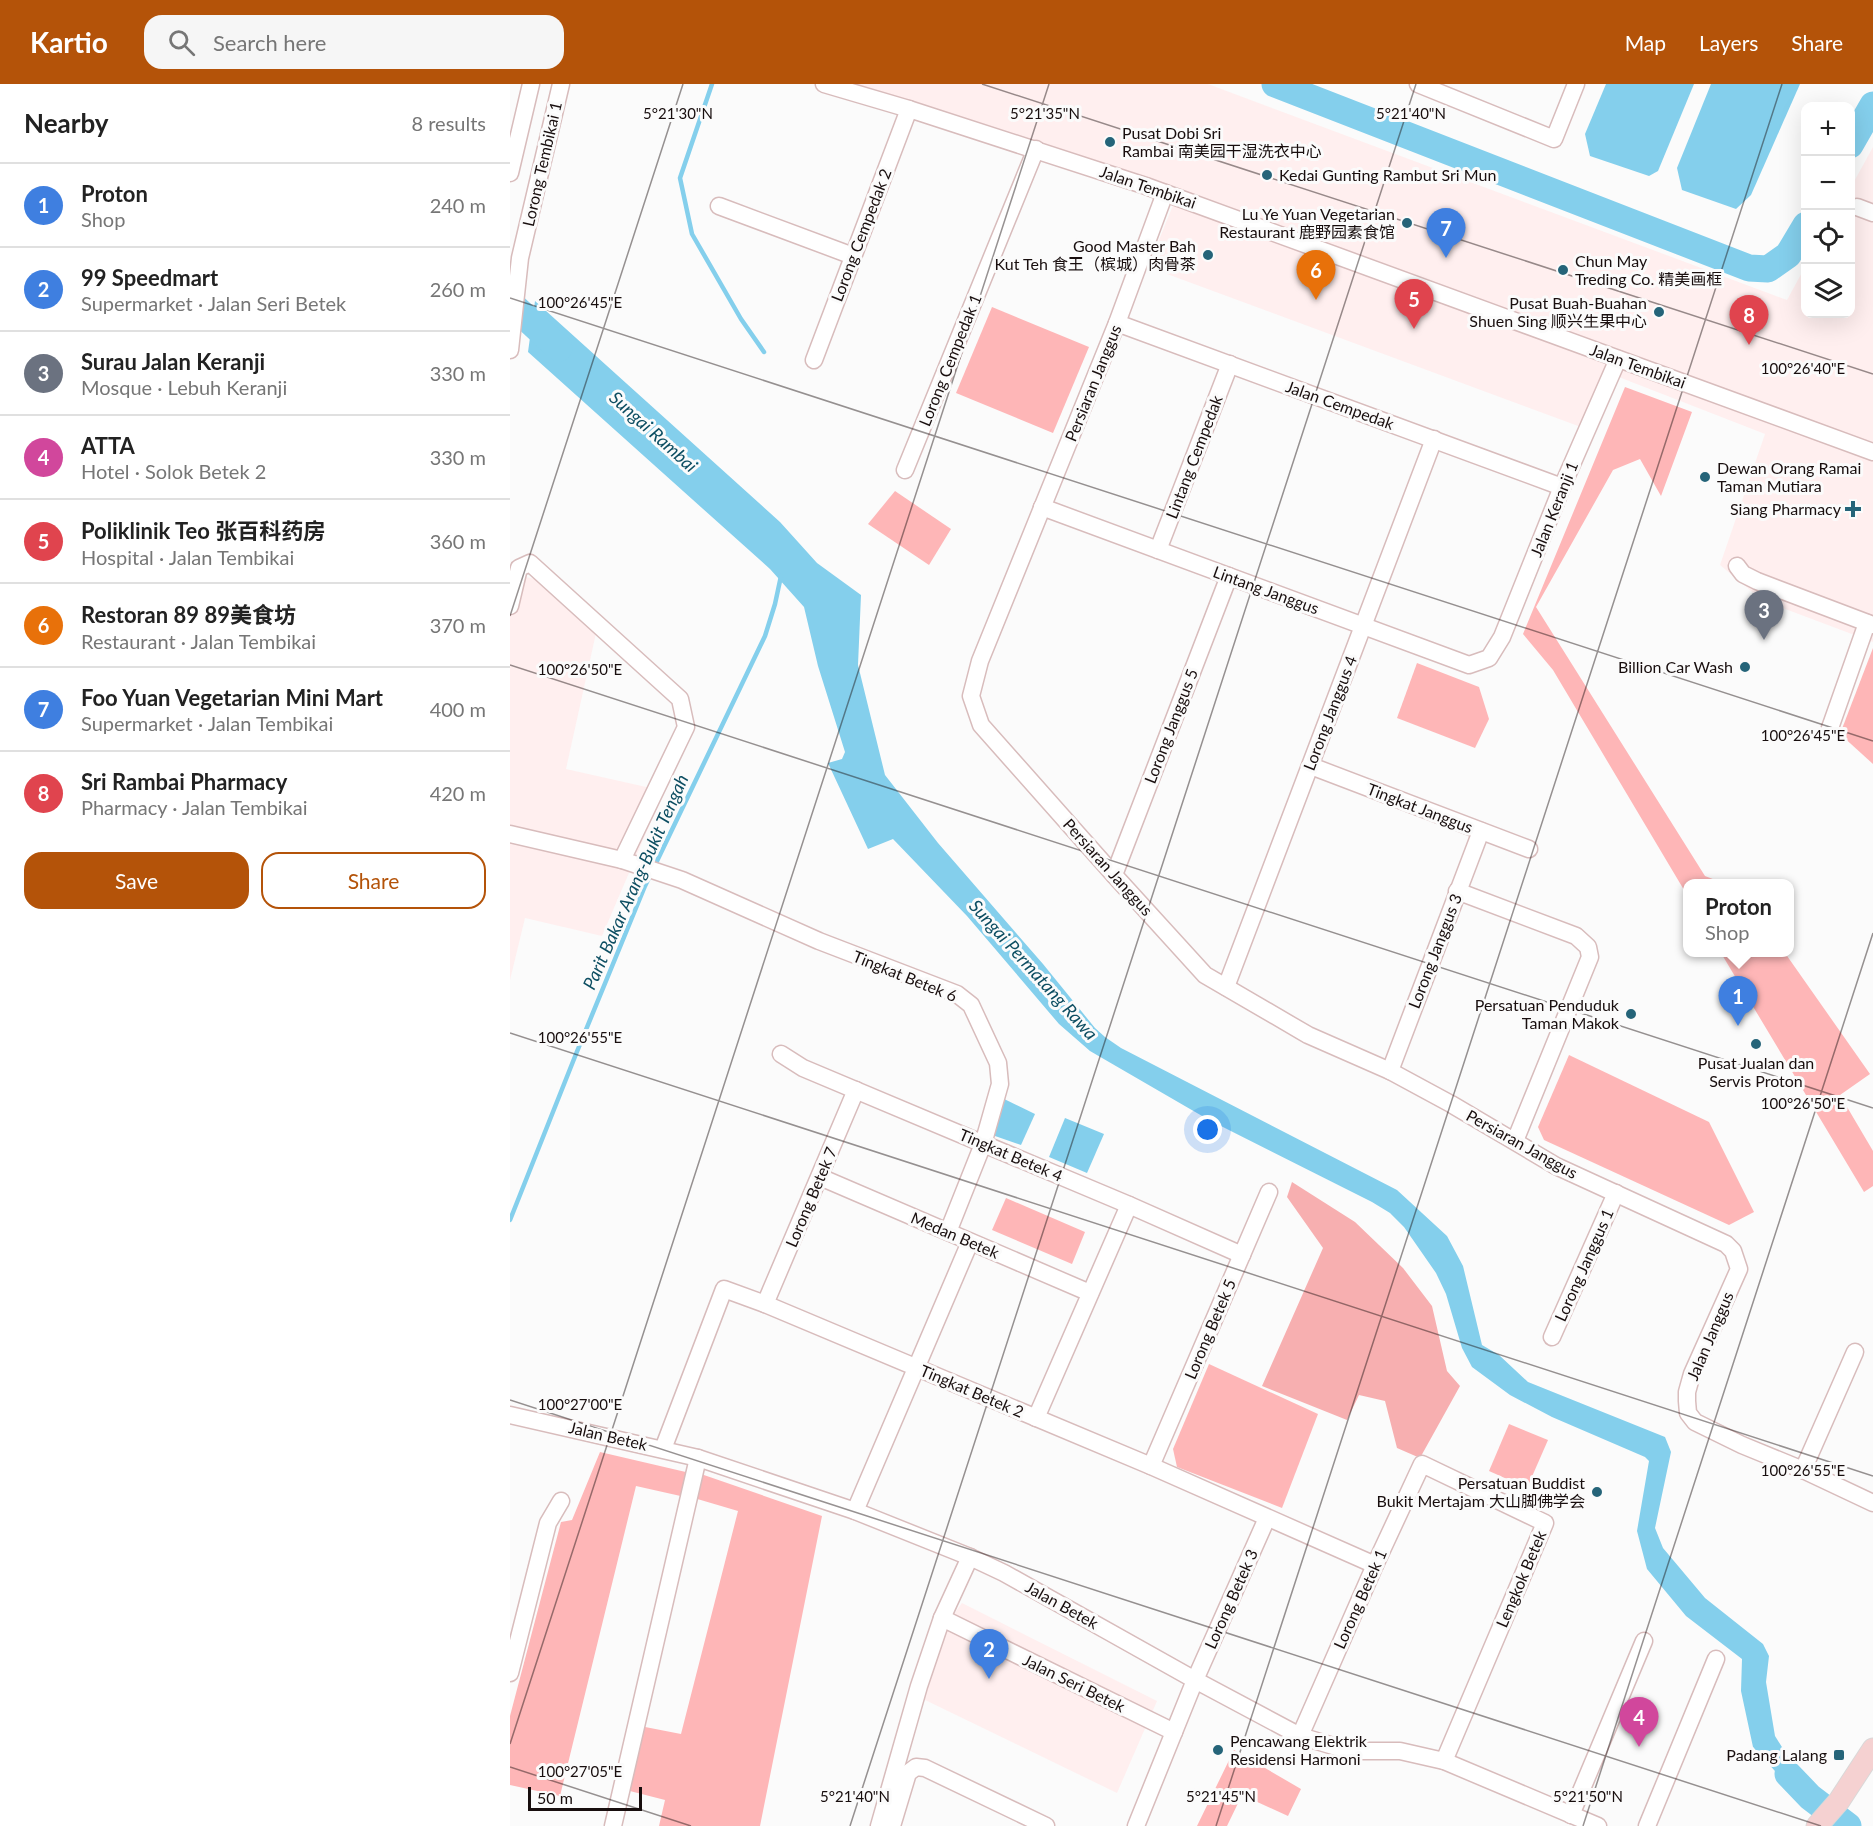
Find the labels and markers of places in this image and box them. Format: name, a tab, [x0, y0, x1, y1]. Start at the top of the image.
place label: Pusat Dobi Sri Rambai 南美园干湿洗衣中心	[1122, 123, 1322, 160]
marker: Pusat Dobi Sri Rambai 南美园干湿洗衣中心	[1103, 135, 1117, 149]
place label: Kedai Gunting Rambut Sri Mun	[1279, 165, 1496, 184]
marker: Kedai Gunting Rambut Sri Mun	[1260, 168, 1274, 182]
place label: Lu Ye Yuan Vegetarian Restaurant 鹿野园素食馆	[1219, 204, 1395, 241]
pin: 7	[1426, 208, 1466, 258]
marker: Lu Ye Yuan Vegetarian Restaurant 鹿野园素食馆	[1400, 216, 1414, 230]
place label: Good Master Bah Kut Teh 食王（槟城）肉骨茶	[995, 236, 1196, 273]
marker: Good Master Bah Kut Teh 食王（槟城）肉骨茶	[1201, 248, 1215, 262]
pin: 6	[1296, 250, 1336, 300]
place label: Chun May Treding Co. 精美画框	[1575, 251, 1722, 288]
marker: Chun May Treding Co. 精美画框	[1556, 263, 1570, 277]
pin: 5	[1394, 280, 1434, 329]
place label: Pusat Buah-Buahan Shuen Sing 顺兴生果中心	[1469, 293, 1647, 330]
pin: 8	[1730, 296, 1768, 345]
marker: Pusat Buah-Buahan Shuen Sing 顺兴生果中心	[1652, 305, 1666, 319]
place label: Dewan Orang Ramai Taman Mutiara	[1717, 458, 1861, 495]
marker: Dewan Orang Ramai Taman Mutiara	[1698, 470, 1712, 484]
place label: Siang Pharmacy	[1730, 499, 1842, 518]
marker: Siang Pharmacy	[1846, 502, 1860, 516]
pin: 3	[1744, 590, 1784, 640]
place label: Billion Car Wash	[1618, 657, 1733, 676]
marker: Billion Car Wash	[1738, 660, 1752, 674]
pin: 1	[1718, 976, 1758, 1026]
place label: Persatuan Penduduk Taman Makok	[1475, 995, 1620, 1032]
marker: Persatuan Penduduk Taman Makok	[1624, 1007, 1638, 1021]
marker: Pusat Jualan dan Servis Proton	[1749, 1037, 1763, 1051]
place label: Pusat Jualan dan Servis Proton	[1698, 1053, 1814, 1090]
place label: Persatuan Buddist Bukit Mertajam 大山脚佛学会	[1376, 1473, 1585, 1510]
marker: Persatuan Buddist Bukit Mertajam 大山脚佛学会	[1590, 1485, 1604, 1499]
pin: 2	[970, 1630, 1008, 1679]
pin: 4	[1620, 1698, 1658, 1747]
place label: Pencawang Elektrik Residensi Harmoni	[1230, 1731, 1368, 1768]
marker: Pencawang Elektrik Residensi Harmoni	[1211, 1743, 1225, 1757]
place label: Padang Lalang	[1726, 1745, 1827, 1764]
marker: Padang Lalang	[1832, 1748, 1846, 1762]

